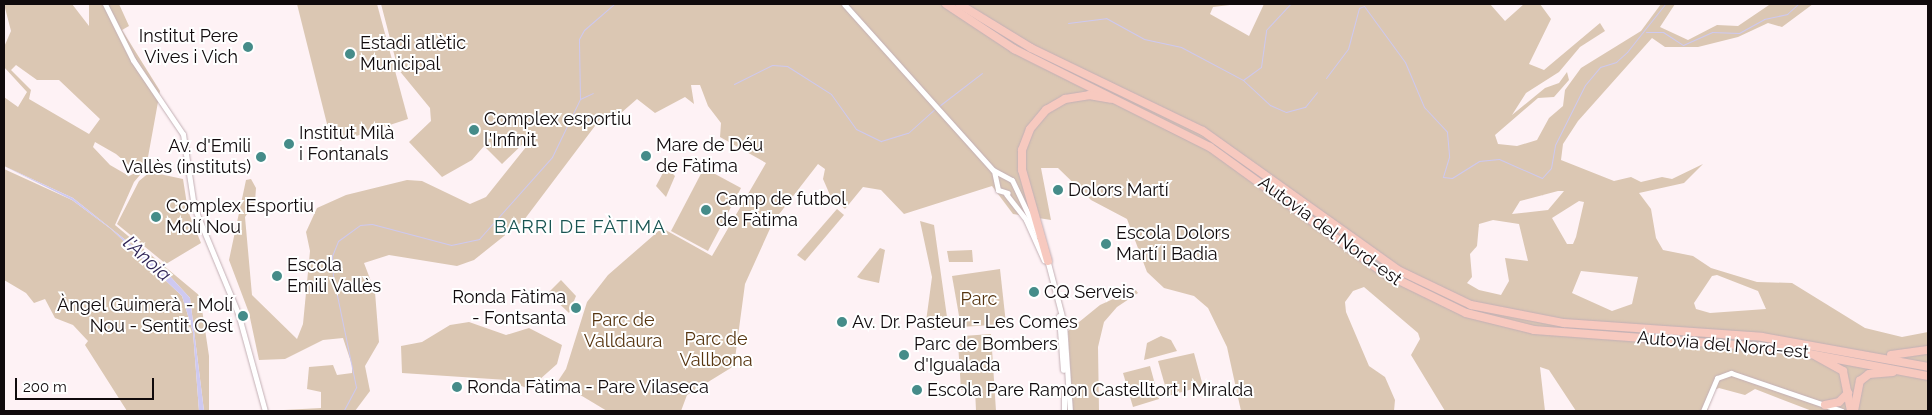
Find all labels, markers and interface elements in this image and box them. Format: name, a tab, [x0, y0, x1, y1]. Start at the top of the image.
place label: Institut Pere Vives i Vich	[139, 26, 238, 68]
place label: Estadi atlètic Municipal	[360, 33, 466, 76]
marker: Institut Pere Vives i Vich	[242, 41, 254, 53]
marker: Estadi atlètic Municipal	[344, 48, 356, 60]
place label: Complex esportiu l'Infinit	[484, 109, 632, 152]
place label: Institut Milà i Fontanals	[299, 123, 394, 166]
marker: Complex esportiu l'Infinit	[468, 124, 480, 136]
place label: Mare de Déu de Fàtima	[656, 135, 763, 178]
place label: Av. d'Emili Vallès (instituts)	[122, 136, 251, 178]
marker: Institut Milà i Fontanals	[283, 138, 295, 150]
marker: Mare de Déu de Fàtima	[640, 150, 652, 162]
marker: Av. d'Emili Vallès (instituts)	[255, 151, 267, 163]
street label: Autovia del Nord-est	[1254, 172, 1406, 290]
place label: Dolors Martí	[1068, 179, 1169, 201]
marker: Dolors Martí	[1052, 184, 1064, 196]
place label: Camp de futbol de Fàtima	[716, 189, 846, 232]
place label: Complex Esportiu Molí Nou	[166, 196, 314, 238]
marker: Camp de futbol de Fàtima	[700, 204, 712, 216]
marker: Complex Esportiu Molí Nou	[150, 211, 162, 223]
district label: BARRI DE FÀTIMA	[492, 216, 668, 238]
place label: Escola Dolors Martí i Badia	[1116, 223, 1230, 266]
water label: l'Anoia	[118, 232, 176, 286]
marker: Escola Dolors Martí i Badia	[1100, 238, 1112, 250]
place label: Escola Emili Vallès	[287, 255, 382, 298]
marker: Escola Emili Vallès	[271, 270, 283, 282]
place label: CQ Serveis	[1044, 281, 1135, 303]
marker: CQ Serveis	[1028, 286, 1040, 298]
place label: Ronda Fàtima - Fontsanta	[452, 287, 566, 330]
park label: Parc	[961, 288, 997, 310]
place label: Àngel Guimerà - Molí Nou - Sentit Oest	[57, 295, 233, 338]
marker: Ronda Fàtima - Fontsanta	[570, 302, 582, 314]
marker: Àngel Guimerà - Molí Nou - Sentit Oest	[237, 310, 249, 322]
park label: Parc de Valldaura	[584, 310, 662, 352]
place label: Av. Dr. Pasteur - Les Comes	[852, 311, 1078, 333]
marker: Av. Dr. Pasteur - Les Comes	[836, 316, 848, 328]
street label: Autovia del Nord-est	[1636, 327, 1810, 363]
park label: Parc de Vallbona	[679, 329, 753, 372]
place label: Parc de Bombers d'Igualada	[914, 334, 1058, 376]
marker: Parc de Bombers d'Igualada	[898, 349, 910, 361]
scale bar	[18, 368, 156, 400]
place label: Ronda Fàtima - Pare Vilaseca	[467, 376, 709, 398]
text: 200 m	[23, 378, 67, 396]
place label: Escola Pare Ramon Castelltort i Miralda	[927, 379, 1253, 401]
marker: Ronda Fàtima - Pare Vilaseca	[451, 381, 463, 393]
marker: Escola Pare Ramon Castelltort i Miralda	[911, 384, 923, 396]

